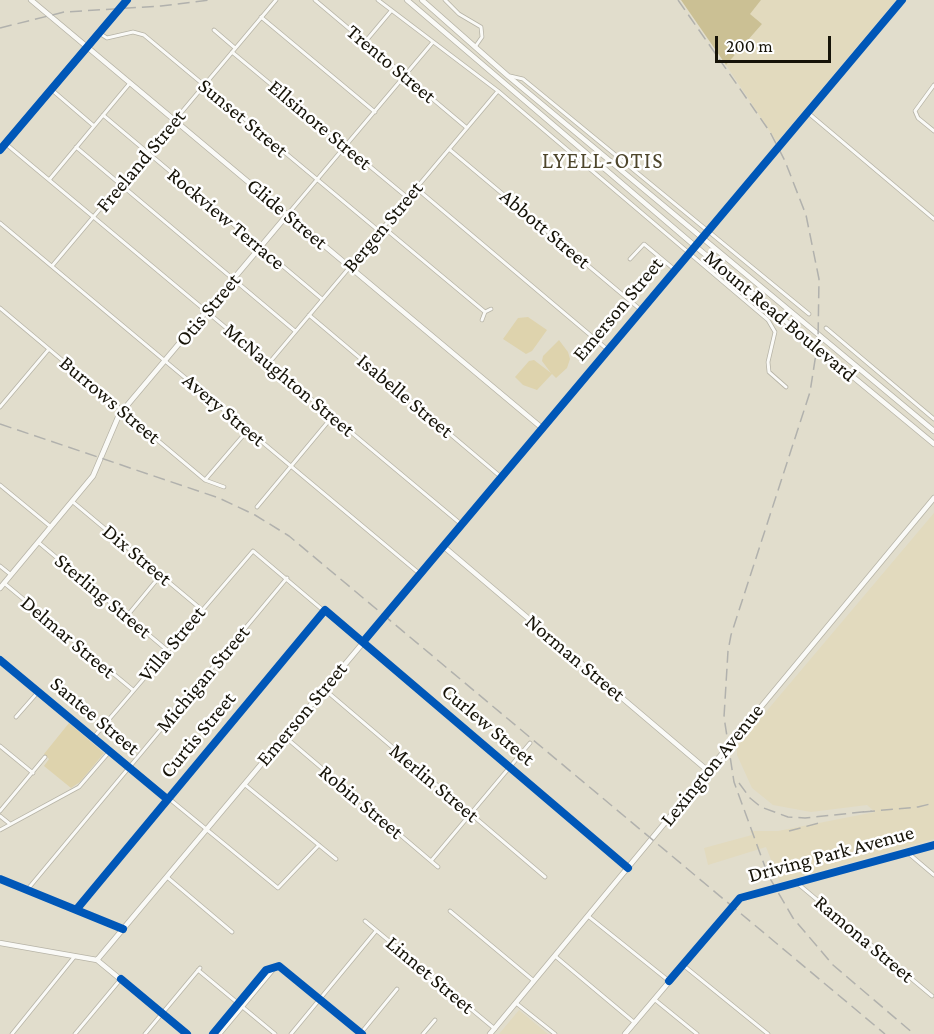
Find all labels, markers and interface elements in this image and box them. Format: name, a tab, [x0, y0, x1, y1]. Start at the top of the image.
street label: Trento Street	[341, 19, 441, 109]
scale bar	[718, 24, 834, 62]
text: 200 m	[726, 36, 773, 56]
street label: Sunset Street	[193, 73, 293, 163]
street label: Ellsinore Street	[263, 74, 377, 176]
street label: Freeland Street	[91, 104, 191, 218]
district label: LYELL-OTIS	[542, 148, 664, 174]
street label: Rockview Terrace	[162, 162, 290, 276]
street label: Glide Street	[241, 173, 333, 255]
street label: Bergen Street	[338, 176, 428, 278]
street label: Abbott Street	[494, 184, 596, 274]
street label: Mount Read Boulevard	[699, 245, 861, 387]
street label: Emerson Street	[567, 252, 669, 366]
street label: Otis Street	[170, 268, 246, 352]
street label: McNaughton Street	[218, 318, 360, 442]
street label: Isabelle Street	[352, 349, 458, 443]
street label: Burrows Street	[54, 350, 166, 450]
street label: Avery Street	[177, 368, 271, 452]
street label: Dix Street	[97, 519, 177, 591]
street label: Sterling Street	[49, 548, 157, 644]
street label: Delmar Street	[15, 590, 121, 684]
street label: Villa Street	[133, 601, 211, 687]
street label: Norman Street	[520, 609, 630, 707]
street label: Michigan Street	[151, 620, 255, 738]
street label: Emerson Street	[251, 657, 353, 771]
street label: Santee Street	[45, 671, 145, 761]
street label: Curlew Street	[436, 679, 540, 771]
street label: Curtis Street	[155, 687, 241, 783]
street label: Lexington Avenue	[655, 699, 769, 831]
street label: Merlin Street	[384, 738, 484, 828]
street label: Robin Street	[314, 759, 408, 845]
street label: Driving Park Avenue	[745, 820, 917, 888]
street label: Ramona Street	[809, 890, 919, 988]
street label: Linnet Street	[381, 931, 479, 1019]

